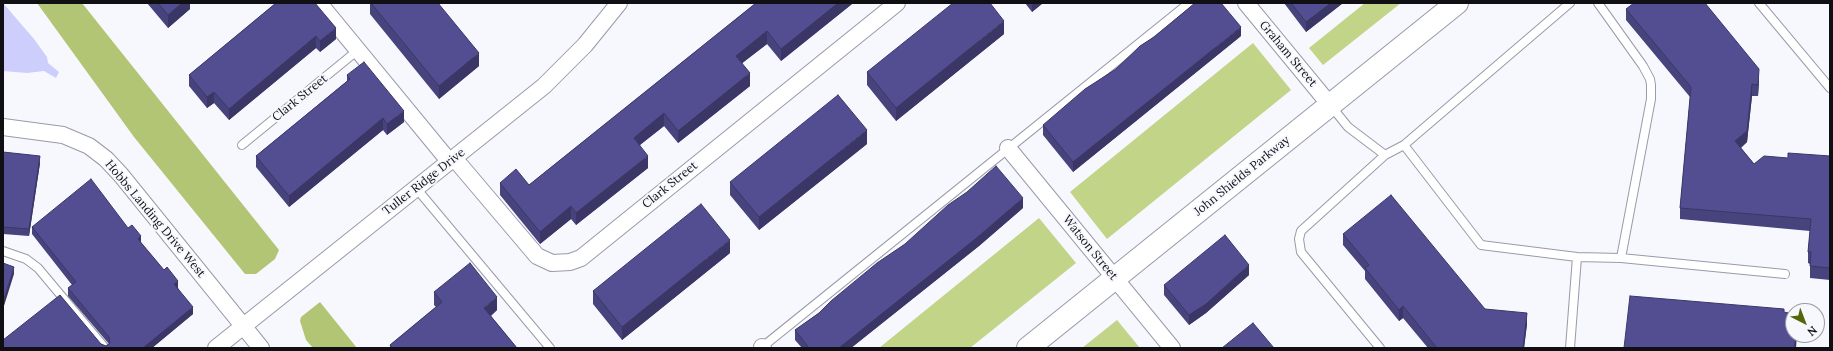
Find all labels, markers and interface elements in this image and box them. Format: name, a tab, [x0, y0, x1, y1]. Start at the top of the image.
street label: Graham Street	[1256, 18, 1320, 90]
street label: Clark Street	[270, 71, 330, 125]
street label: John Shields Parkway	[1191, 133, 1293, 219]
street label: Tuller Ridge Drive	[380, 145, 468, 219]
street label: Hobbs Landing Drive West	[102, 158, 208, 280]
street label: Clark Street	[640, 158, 700, 212]
street label: Watson Street	[1059, 213, 1121, 283]
north arrow	[1785, 303, 1825, 343]
text: N	[1805, 323, 1820, 339]

